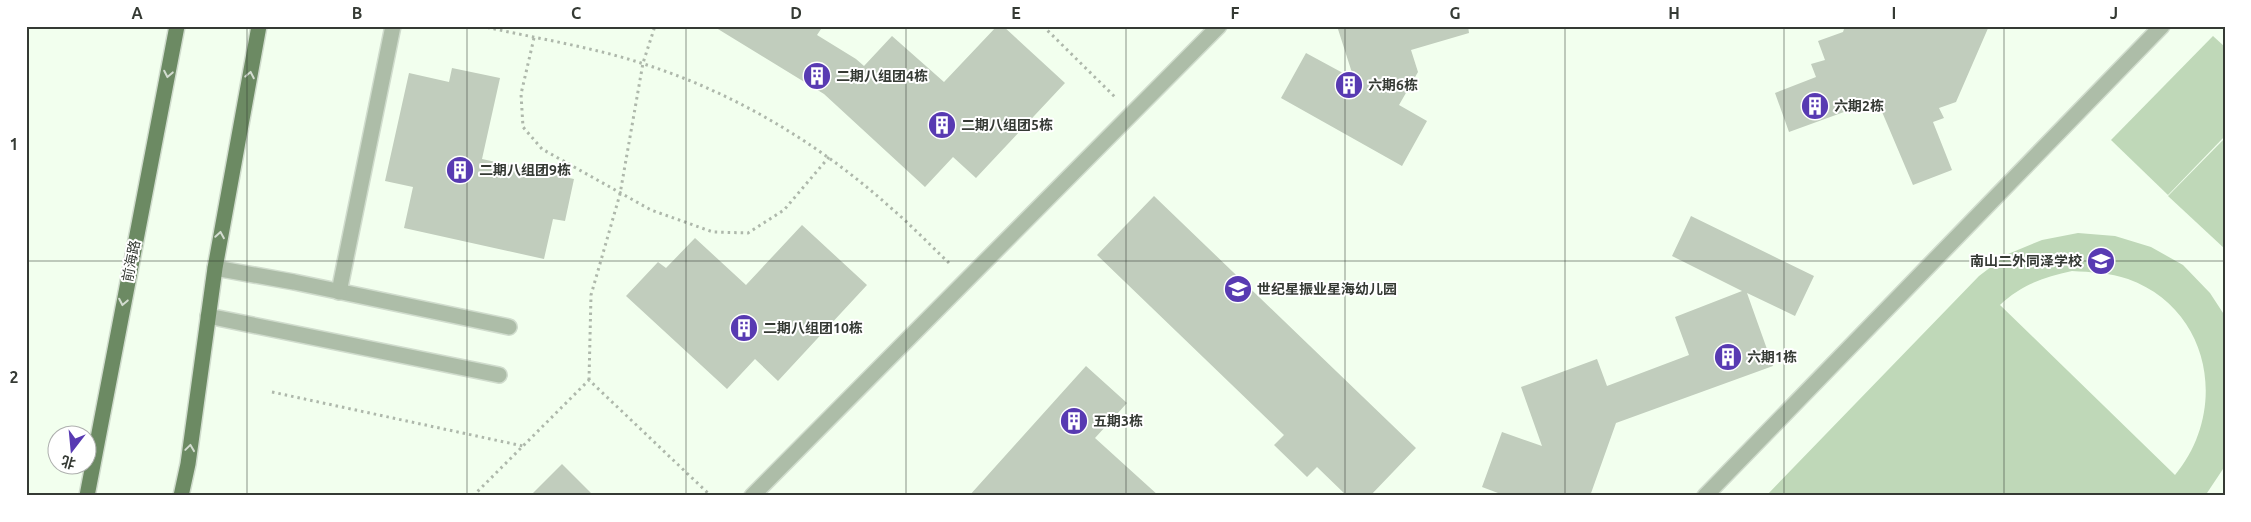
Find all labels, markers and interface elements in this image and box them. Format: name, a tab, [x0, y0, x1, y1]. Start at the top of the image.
text: A	[131, 4, 143, 22]
text: B	[352, 4, 362, 22]
text: C	[571, 4, 581, 22]
text: D	[790, 4, 802, 22]
text: E	[1011, 4, 1021, 22]
text: F	[1231, 4, 1240, 22]
text: G	[1449, 4, 1461, 22]
text: H	[1668, 4, 1680, 22]
text: I	[1892, 4, 1896, 22]
text: J	[2110, 4, 2118, 22]
building icon: 二期八组团4栋	[802, 61, 832, 91]
place label: 二期八组团4栋	[836, 68, 928, 84]
one-way arrow	[163, 70, 174, 78]
building icon: 六期6栋	[1334, 70, 1364, 100]
one-way arrow	[244, 71, 254, 80]
place label: 六期6栋	[1368, 77, 1418, 93]
building icon: 六期2栋	[1800, 91, 1830, 121]
place label: 六期2栋	[1834, 98, 1884, 114]
building icon: 二期八组团5栋	[927, 110, 957, 140]
place label: 二期八组团5栋	[961, 117, 1053, 133]
text: 1	[9, 135, 19, 153]
building icon: 二期八组团9栋	[445, 155, 475, 185]
place label: 二期八组团9栋	[479, 162, 571, 178]
one-way arrow	[214, 231, 225, 239]
street label: 前海路	[119, 239, 143, 283]
school or university icon: 南山二外同泽学校	[2086, 246, 2116, 276]
place label: 南山二外同泽学校	[1970, 253, 2082, 269]
school or university icon: 世纪星振业星海幼儿园	[1223, 274, 1253, 304]
place label: 世纪星振业星海幼儿园	[1257, 281, 1397, 297]
one-way arrow	[119, 298, 129, 307]
building icon: 二期八组团10栋	[729, 313, 759, 343]
place label: 二期八组团10栋	[763, 320, 863, 336]
building icon: 六期1栋	[1713, 342, 1743, 372]
place label: 六期1栋	[1747, 349, 1797, 365]
text: 2	[9, 368, 19, 386]
building icon: 五期3栋	[1059, 406, 1089, 436]
place label: 五期3栋	[1093, 413, 1143, 429]
north arrow	[48, 424, 98, 474]
one-way arrow	[185, 444, 195, 452]
text: 北	[59, 453, 77, 472]

